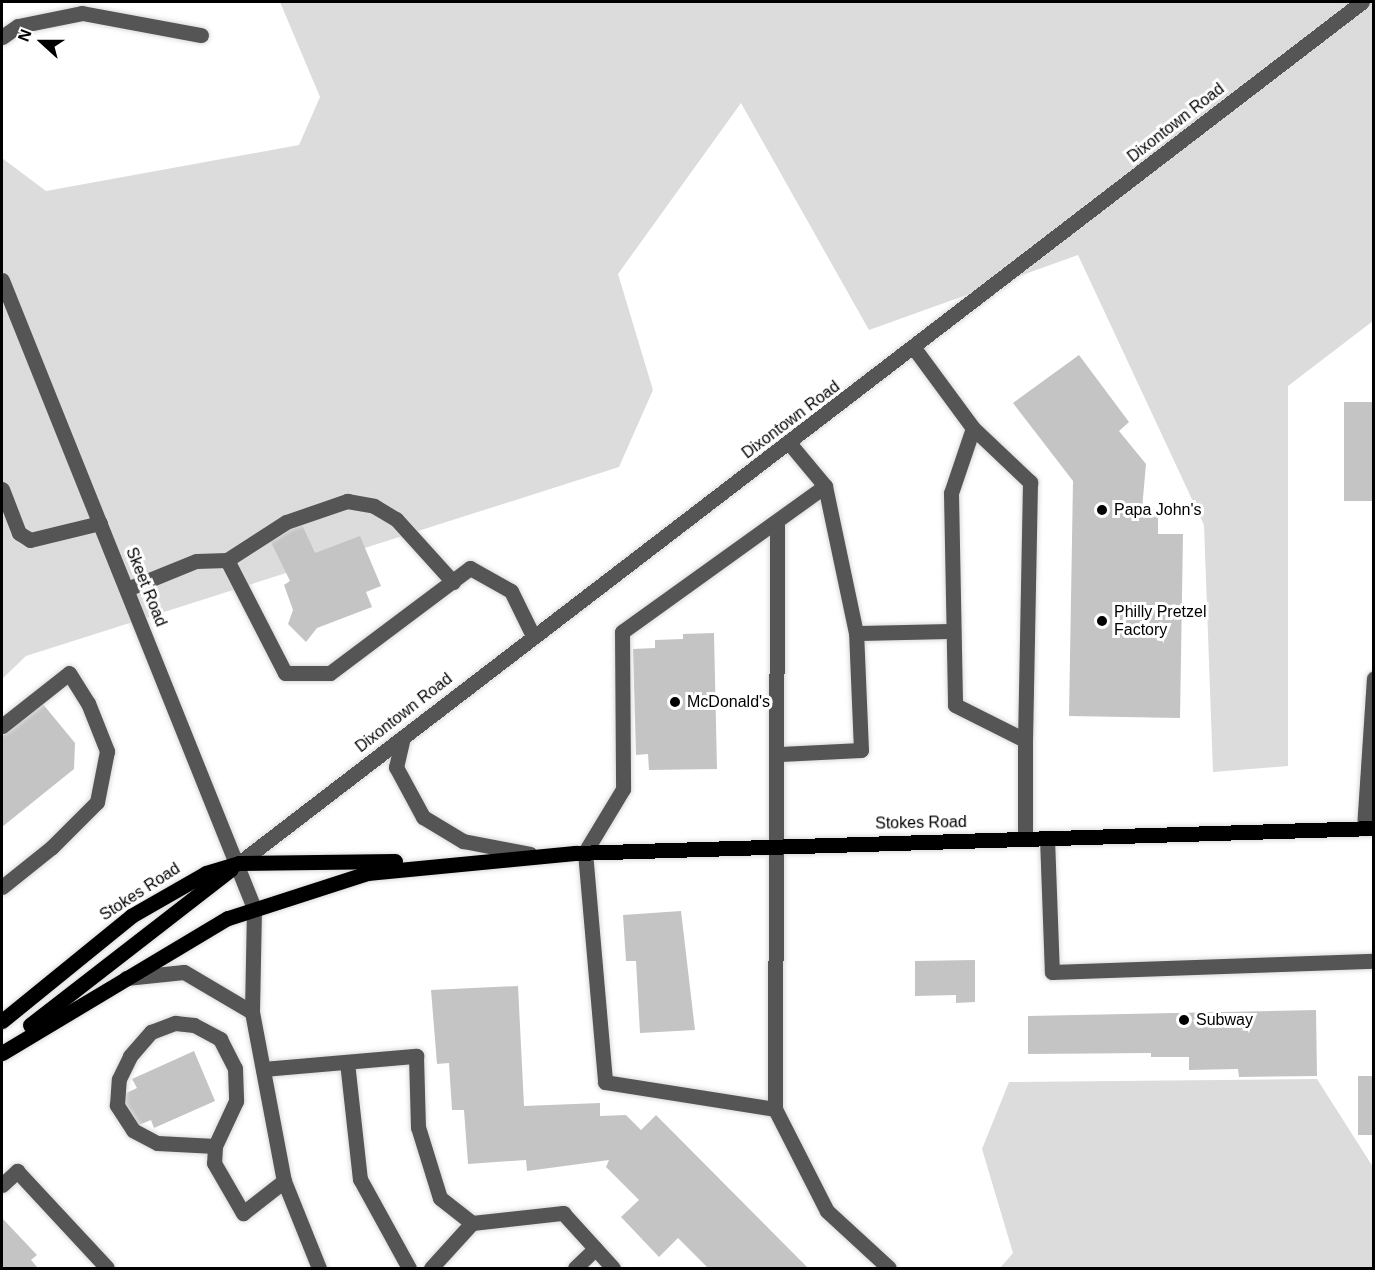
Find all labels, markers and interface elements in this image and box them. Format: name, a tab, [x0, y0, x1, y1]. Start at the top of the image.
north arrow	[12, 12, 72, 72]
text: N	[15, 27, 35, 44]
street label: Dixontown Road	[1124, 79, 1228, 167]
street label: Dixontown Road	[738, 377, 844, 463]
place label: Papa John's	[1114, 500, 1202, 520]
marker: Papa John's	[1095, 503, 1109, 517]
street label: Skeet Road	[121, 545, 171, 629]
place label: Philly Pretzel Factory	[1114, 602, 1206, 640]
marker: Philly Pretzel Factory	[1095, 614, 1109, 628]
street label: Dixontown Road	[352, 669, 456, 757]
place label: McDonald's	[687, 692, 770, 712]
marker: McDonald's	[668, 695, 682, 709]
street label: Stokes Road	[875, 813, 967, 833]
street label: Stokes Road	[96, 859, 184, 925]
place label: Subway	[1196, 1010, 1253, 1030]
marker: Subway	[1177, 1013, 1191, 1027]

